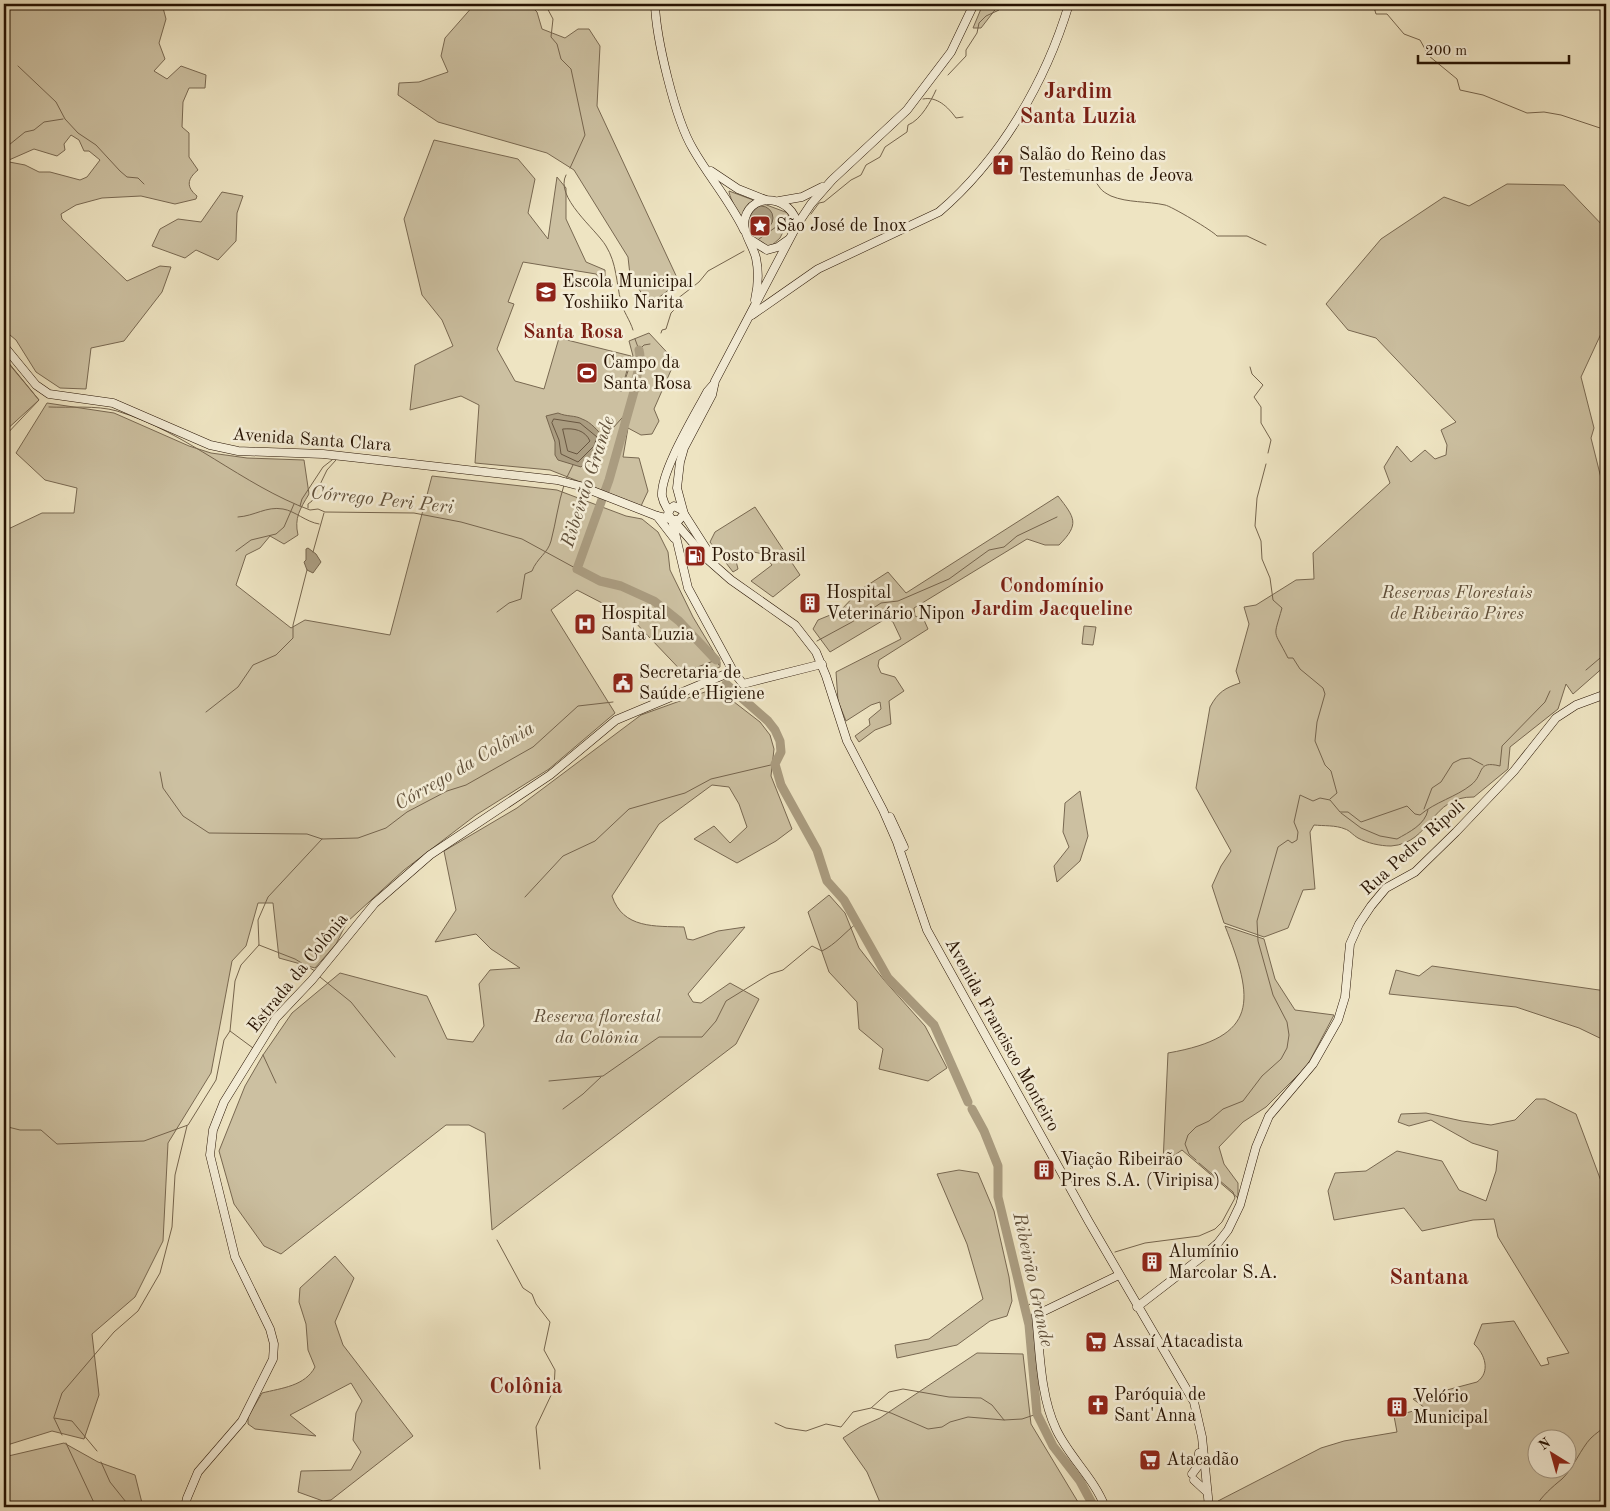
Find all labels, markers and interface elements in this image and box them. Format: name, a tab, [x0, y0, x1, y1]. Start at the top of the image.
scale bar	[1418, 32, 1569, 64]
text: 200 m	[1425, 44, 1467, 59]
district label: Jardim Santa Luzia	[1019, 81, 1137, 128]
place label: Salão do Reino das Testemunhas de Jeova	[1019, 146, 1193, 185]
church icon: Salão do Reino das Testemunhas de Jeova	[991, 153, 1015, 177]
place icon: São José de Inox	[748, 214, 772, 238]
place label: São José de Inox	[776, 217, 907, 235]
place label: Escola Municipal Yoshiiko Narita	[562, 273, 693, 312]
school or university icon: Escola Municipal Yoshiiko Narita	[534, 280, 558, 304]
district label: Santa Rosa	[523, 323, 623, 343]
place label: Campo da Santa Rosa	[603, 354, 692, 393]
sports icon: Campo da Santa Rosa	[575, 361, 599, 385]
water label: Ribeirão Grande	[559, 414, 619, 551]
street label: Avenida Santa Clara	[232, 425, 392, 455]
water label: Córrego Peri Peri	[310, 484, 455, 518]
fuel station icon: Posto Brasil	[683, 544, 707, 568]
place label: Posto Brasil	[711, 547, 806, 565]
district label: Condomínio Jardim Jacqueline	[971, 577, 1133, 620]
place label: Hospital Veterinário Nipon	[826, 584, 965, 623]
park label: Reservas Florestais de Ribeirão Pires	[1380, 584, 1533, 623]
building icon: Hospital Veterinário Nipon	[798, 591, 822, 615]
place label: Hospital Santa Luzia	[601, 605, 694, 644]
hospital icon: Hospital Santa Luzia	[573, 612, 597, 636]
place label: Secretaria de Saúde e Higiene	[639, 664, 765, 703]
public building icon: Secretaria de Saúde e Higiene	[611, 671, 635, 695]
water label: Córrego da Colônia	[392, 719, 538, 815]
street label: Rua Pedro Ripoli	[1358, 797, 1468, 899]
street label: Estrada da Colônia	[245, 910, 352, 1036]
street label: Avenida Francisco Monteiro	[941, 936, 1063, 1135]
park label: Reserva florestal da Colônia	[532, 1008, 662, 1047]
place label: Viação Ribeirão Pires S.A. (Viripisa)	[1060, 1151, 1220, 1190]
building icon: Viação Ribeirão Pires S.A. (Viripisa)	[1032, 1158, 1056, 1182]
water label: Ribeirão Grande	[1008, 1210, 1056, 1349]
place label: Alumínio Marcolar S.A.	[1168, 1243, 1277, 1282]
building icon: Alumínio Marcolar S.A.	[1140, 1250, 1164, 1274]
district label: Santana	[1389, 1267, 1469, 1289]
supermarket icon: Assaí Atacadista	[1084, 1330, 1108, 1354]
place label: Assaí Atacadista	[1112, 1333, 1243, 1351]
district label: Colônia	[489, 1376, 563, 1398]
place label: Paróquia de Sant'Anna	[1114, 1386, 1206, 1425]
place label: Velório Municipal	[1413, 1388, 1488, 1427]
church icon: Paróquia de Sant'Anna	[1086, 1393, 1110, 1417]
building icon: Velório Municipal	[1385, 1395, 1409, 1419]
north arrow	[1528, 1428, 1578, 1478]
text: N	[1536, 1435, 1554, 1453]
supermarket icon: Atacadão	[1138, 1448, 1162, 1472]
place label: Atacadão	[1166, 1451, 1239, 1469]

